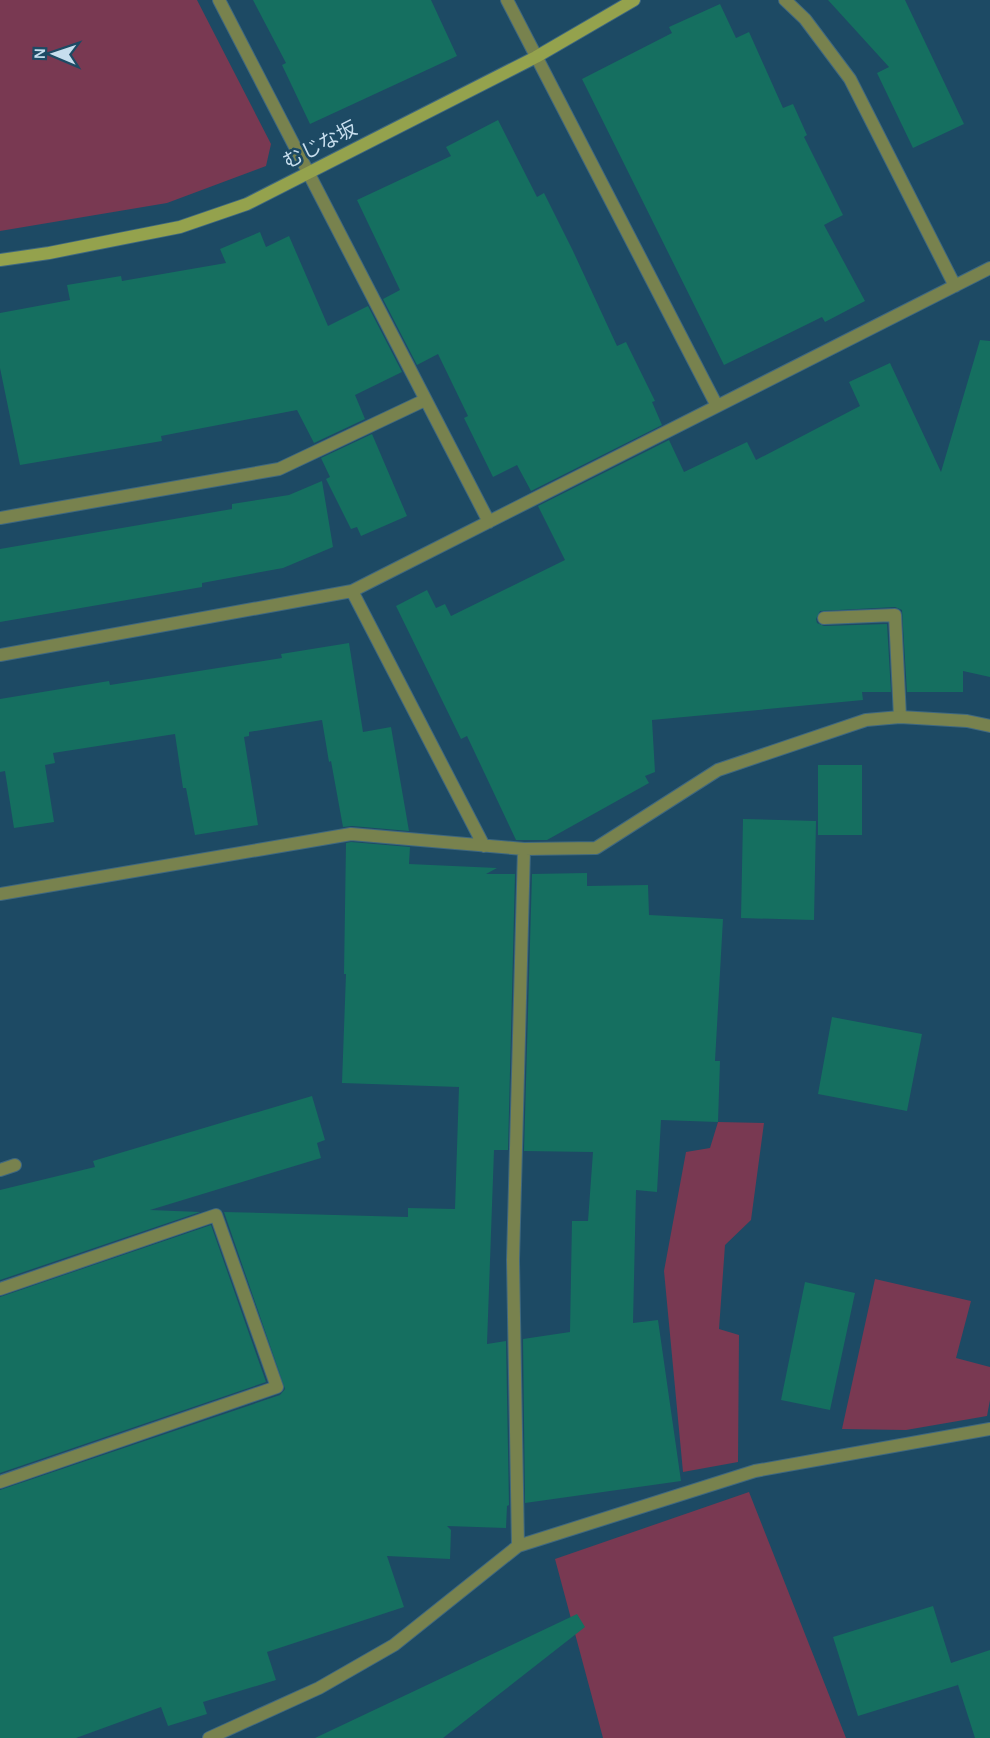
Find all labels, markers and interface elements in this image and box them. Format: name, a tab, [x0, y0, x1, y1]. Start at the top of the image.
north arrow	[24, 24, 84, 84]
text: N	[30, 47, 49, 60]
street label: むじな坂	[279, 117, 361, 173]

